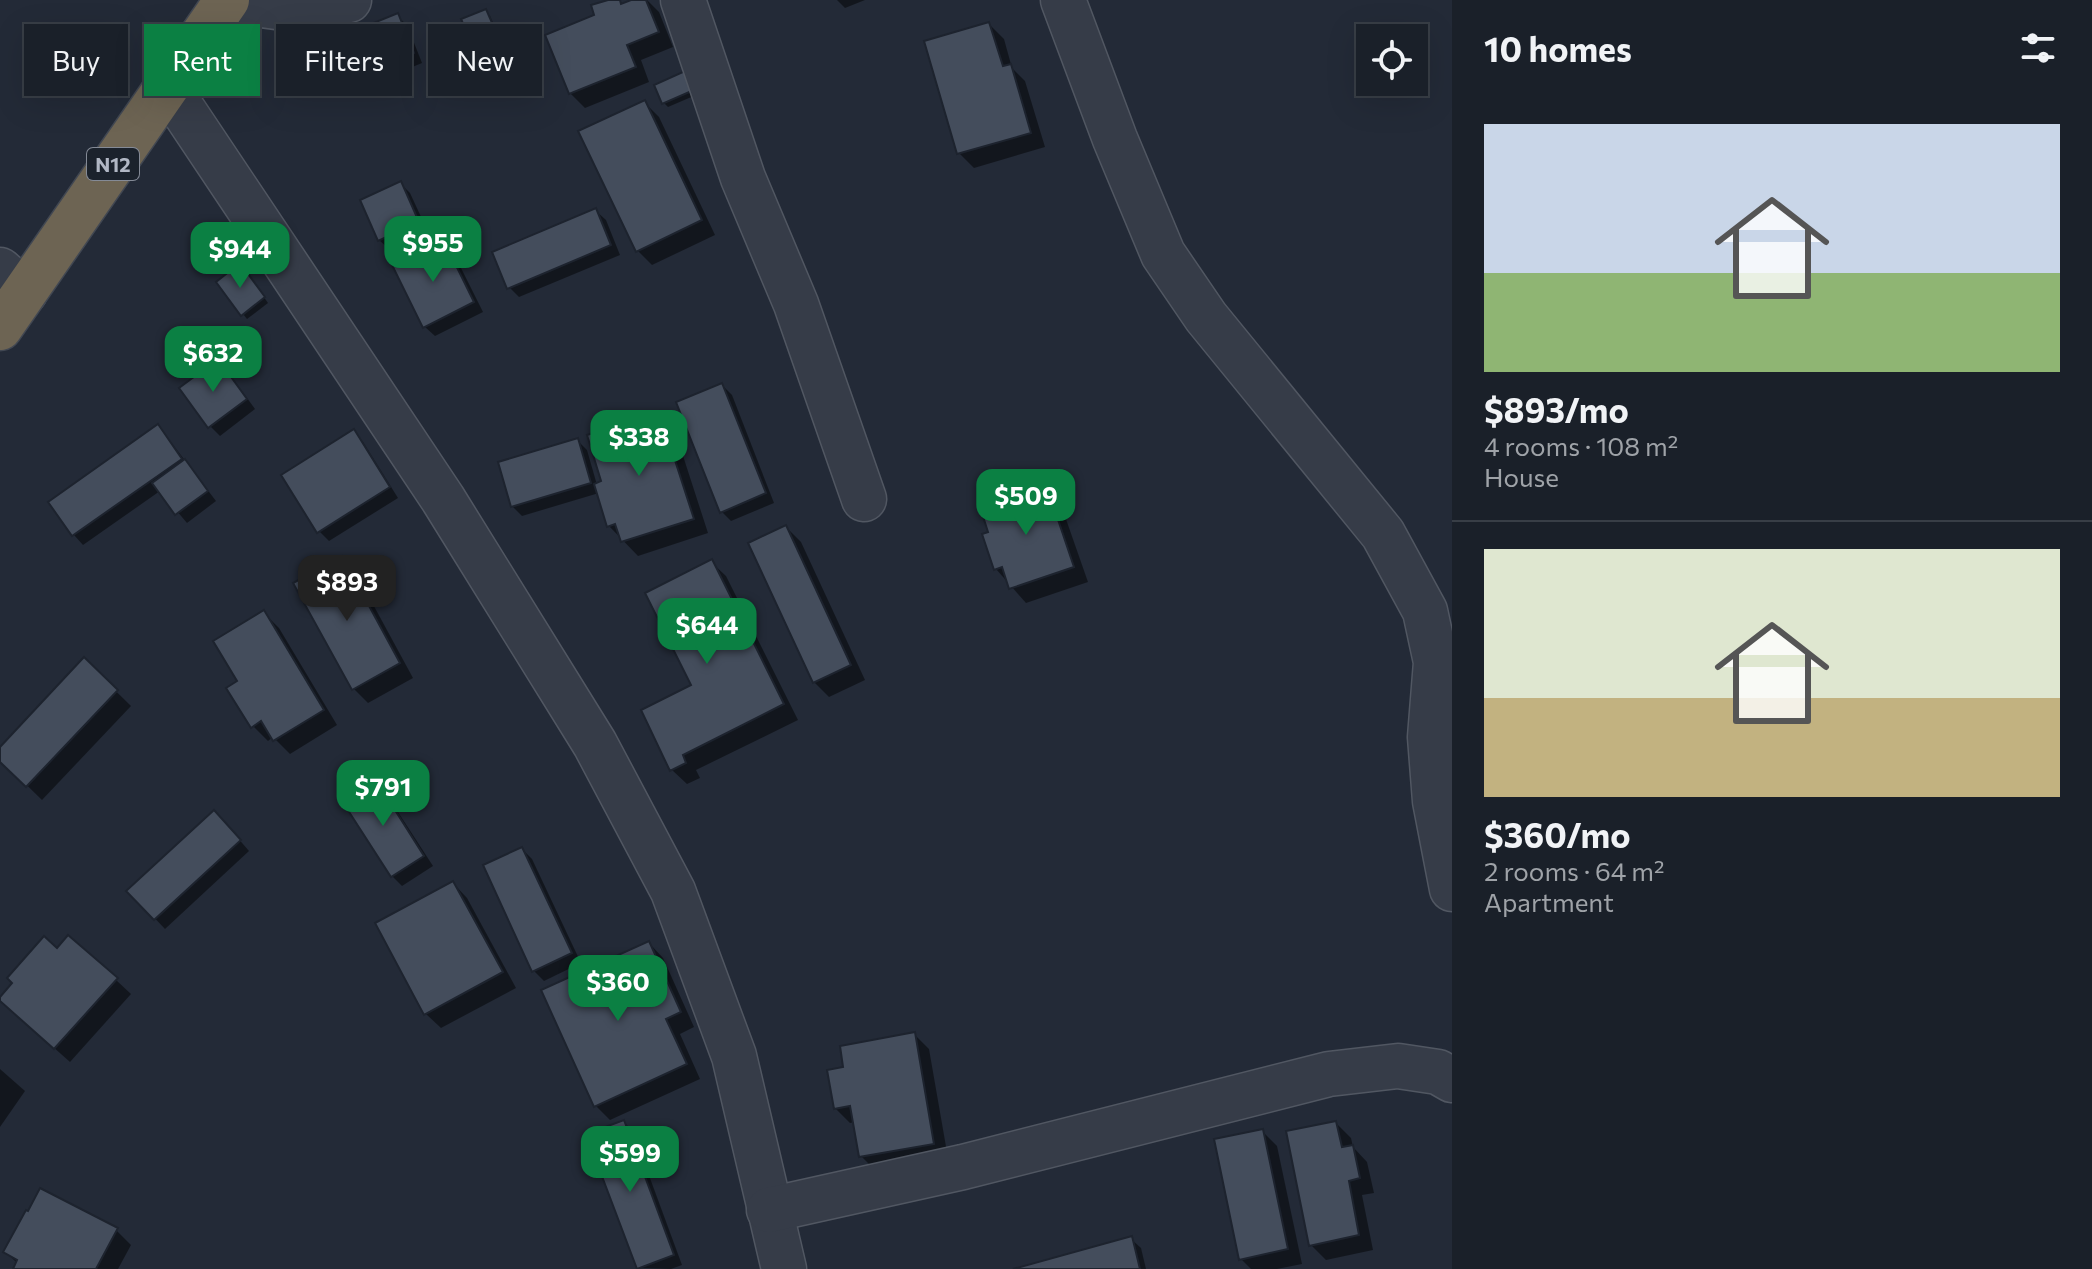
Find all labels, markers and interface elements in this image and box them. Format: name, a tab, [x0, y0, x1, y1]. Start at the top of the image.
chip: Buy	[24, 24, 128, 96]
chip: Rent	[144, 24, 260, 96]
chip: Filters	[276, 24, 412, 96]
chip: New	[428, 24, 542, 96]
map controls	[1356, 24, 1428, 96]
button: locate	[1356, 24, 1428, 96]
icon: filters	[2016, 26, 2060, 70]
text: 10 homes	[1484, 27, 1632, 69]
road number: N12	[87, 148, 139, 180]
icon: home	[1700, 176, 1844, 320]
pin: $955	[386, 216, 480, 284]
pin: $944	[193, 222, 287, 290]
text: $955	[402, 226, 464, 257]
text: $944	[209, 232, 271, 263]
pin: $632	[166, 326, 260, 394]
text: $632	[183, 336, 243, 367]
text: $893/mo	[1484, 388, 1629, 430]
pin: $338	[592, 410, 686, 478]
text: $338	[608, 420, 670, 451]
text: 4 rooms · 108 m²	[1484, 430, 1678, 461]
text: House	[1484, 461, 1559, 492]
pin: $509	[979, 469, 1073, 537]
text: $509	[994, 479, 1058, 510]
pin: $893	[300, 555, 394, 623]
text: $893	[316, 565, 378, 596]
pin: $644	[660, 598, 754, 666]
icon: home	[1700, 601, 1844, 745]
text: $644	[676, 608, 738, 639]
pin: $791	[336, 760, 430, 828]
text: $791	[355, 770, 411, 801]
text: $360/mo	[1484, 813, 1631, 855]
text: 2 rooms · 64 m²	[1484, 855, 1665, 886]
text: Apartment	[1484, 886, 1614, 917]
pin: $360	[571, 955, 665, 1023]
text: $360	[586, 965, 650, 996]
pin: $599	[583, 1126, 677, 1194]
text: $599	[599, 1136, 661, 1167]

